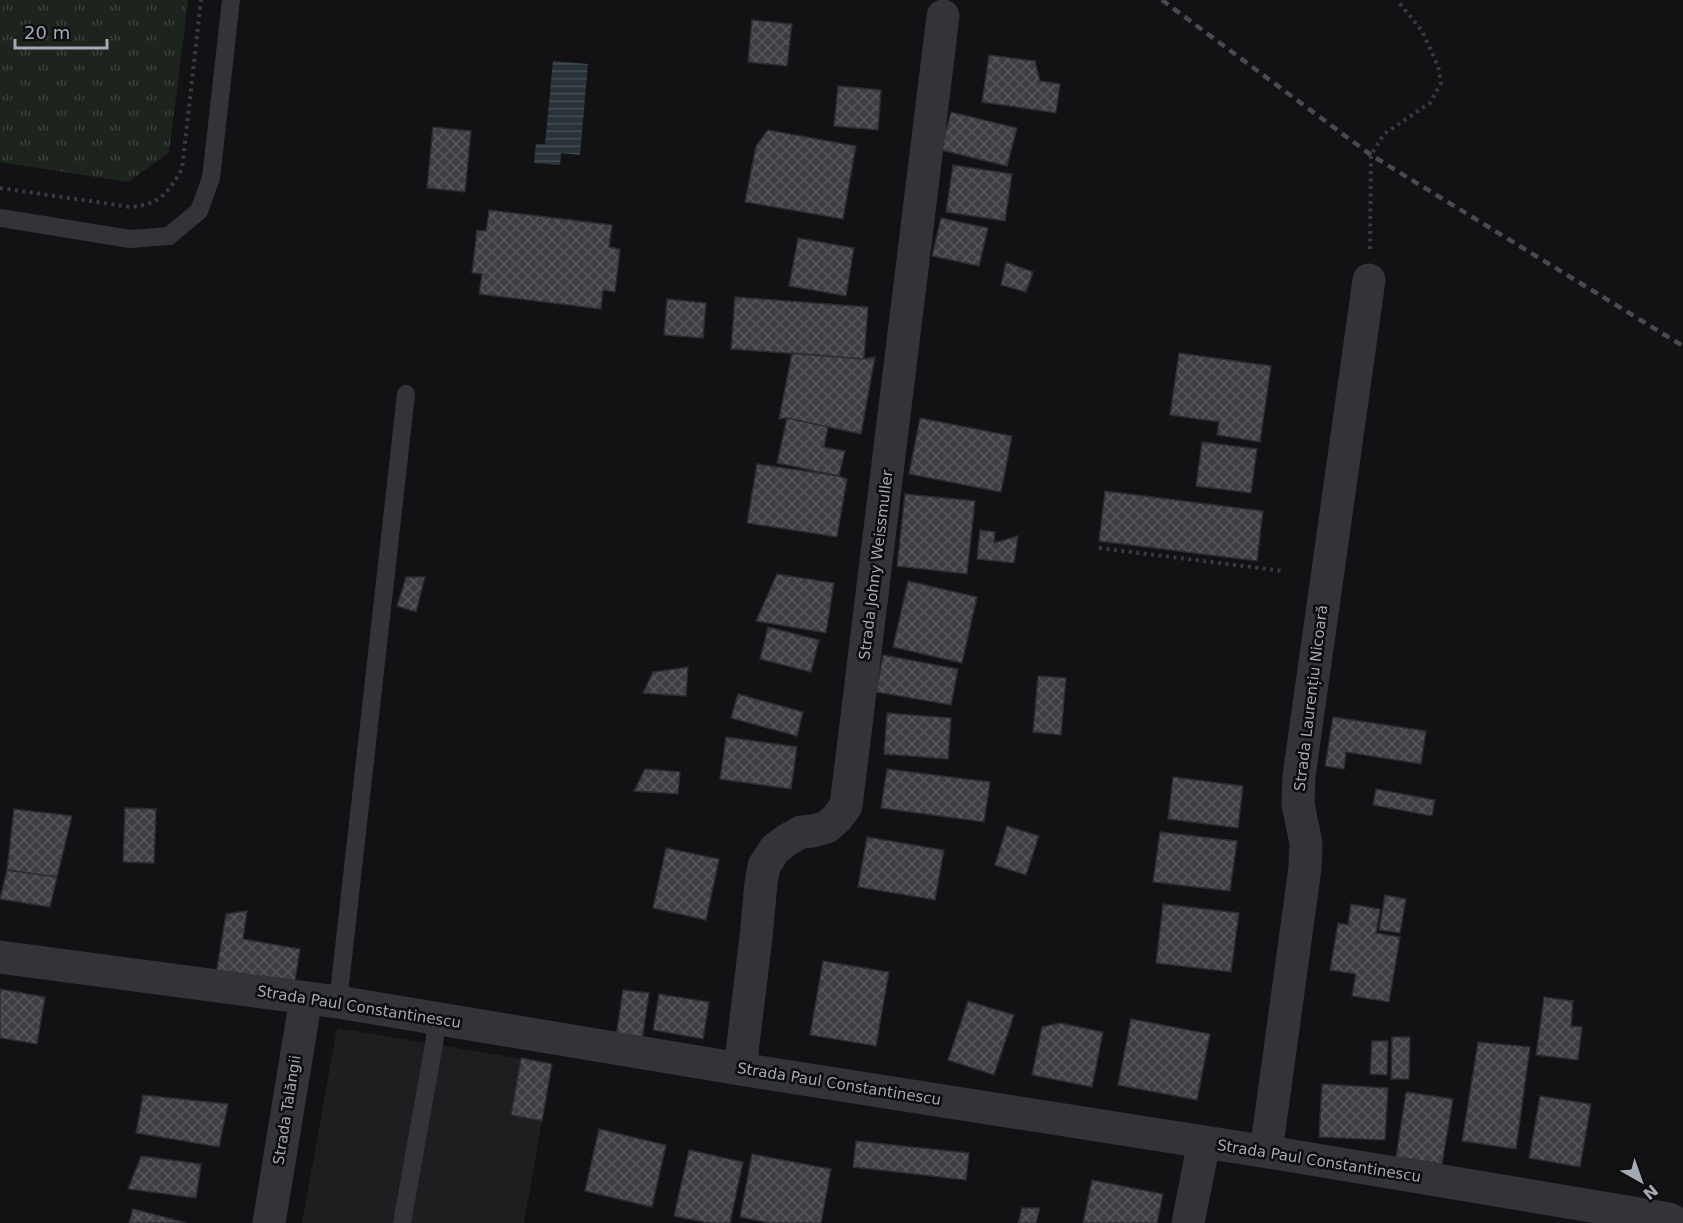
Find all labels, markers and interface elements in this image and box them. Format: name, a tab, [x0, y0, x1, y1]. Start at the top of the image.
scale bar	[15, 12, 106, 50]
text: 20 m	[24, 22, 70, 43]
street label: Strada Johny Weissmuller	[855, 468, 897, 661]
street label: Strada Laurențiu Nicoară	[1291, 604, 1331, 792]
street label: Strada Paul Constantinescu	[256, 982, 462, 1032]
street label: Strada Talăngii	[269, 1054, 305, 1166]
street label: Strada Paul Constantinescu	[736, 1059, 942, 1109]
street label: Strada Paul Constantinescu	[1216, 1136, 1422, 1186]
north arrow	[1611, 1151, 1671, 1211]
text: N	[1639, 1181, 1662, 1204]

